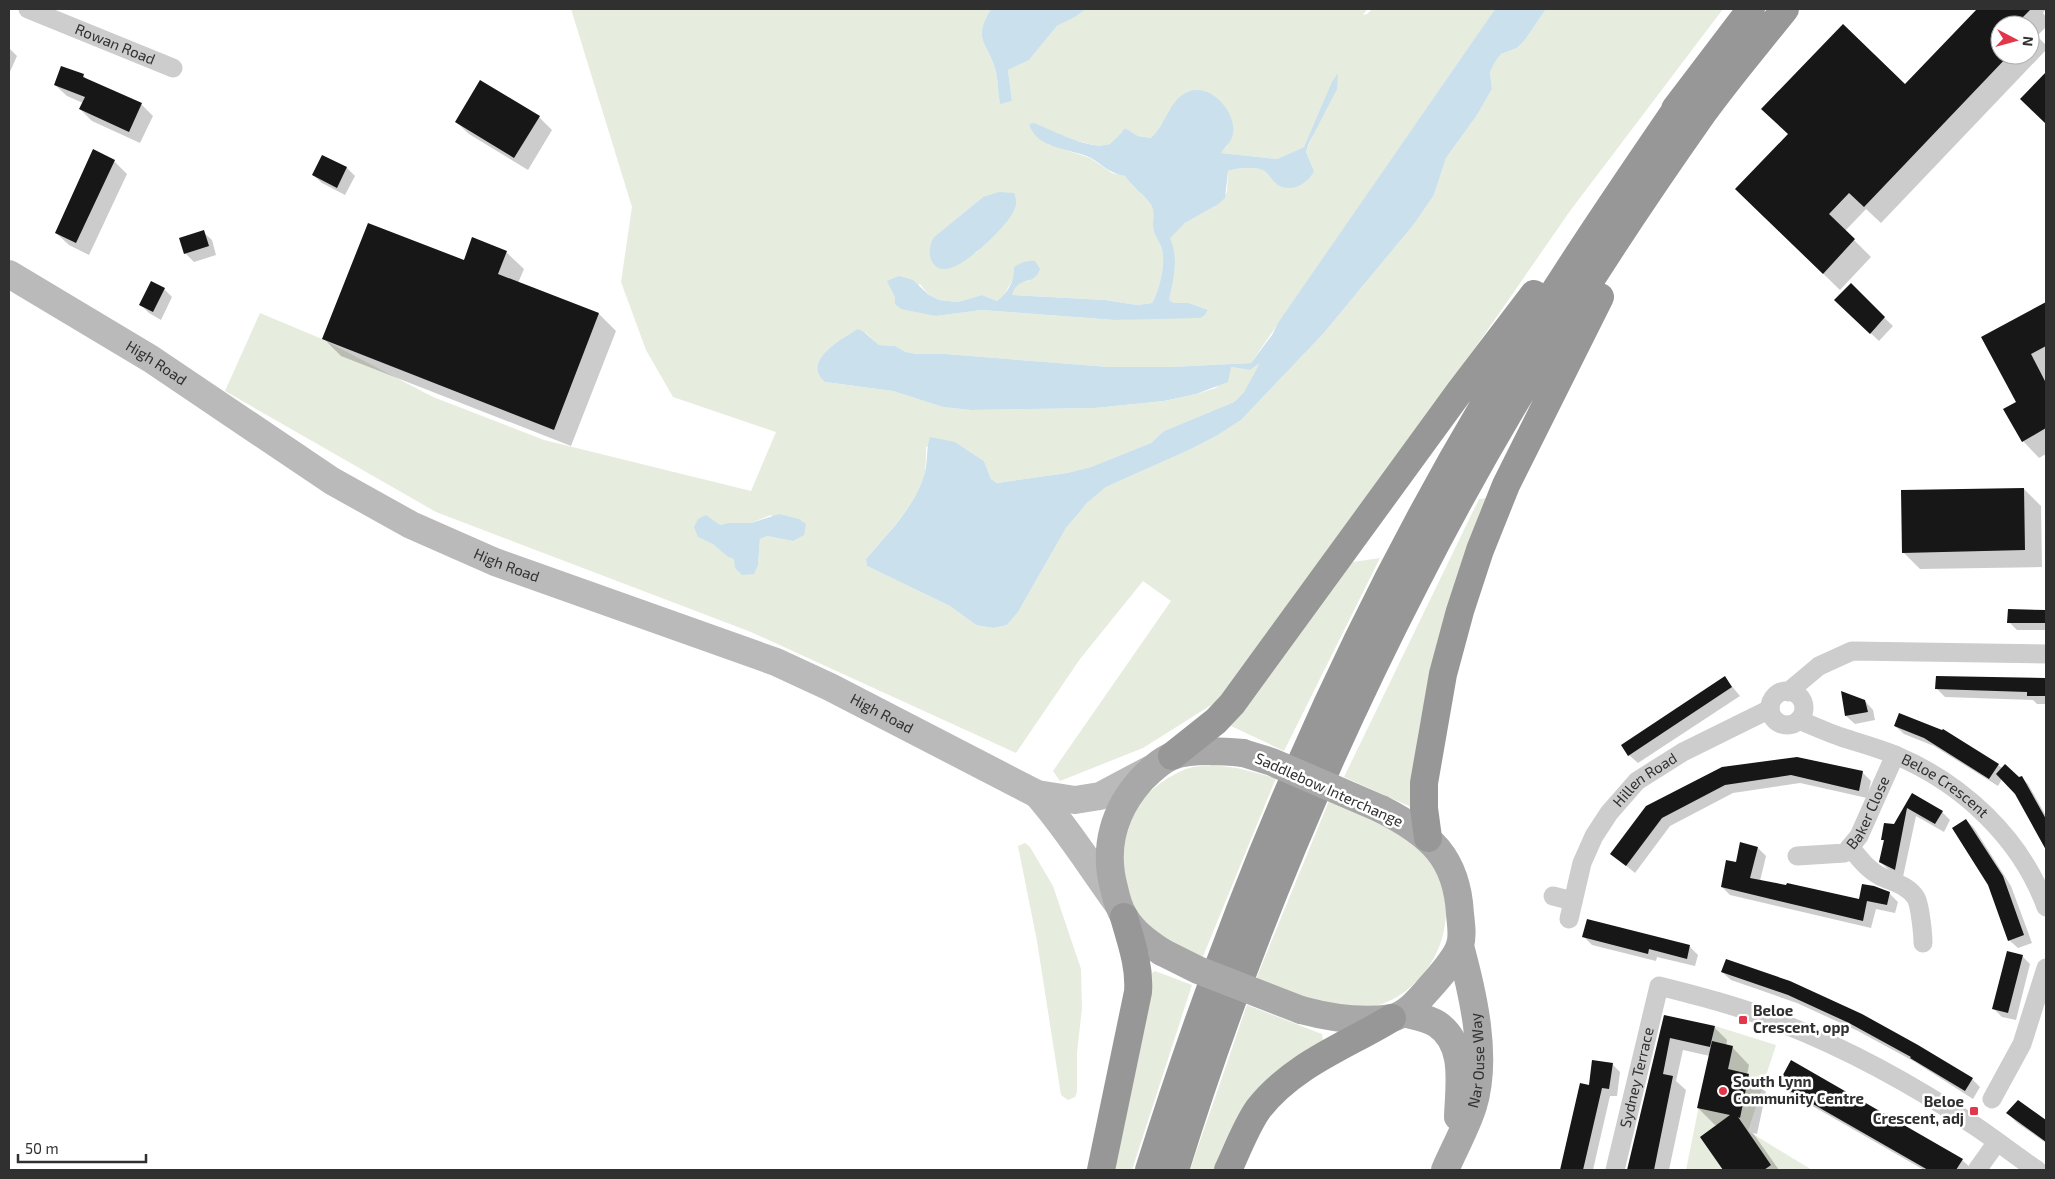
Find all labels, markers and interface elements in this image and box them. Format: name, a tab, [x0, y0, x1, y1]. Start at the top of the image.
north arrow	[1990, 15, 2040, 65]
street label: Rowan Road	[73, 19, 158, 68]
text: N	[2019, 35, 2037, 47]
street label: High Road	[123, 336, 191, 388]
street label: High Road	[471, 544, 542, 585]
street label: High Road	[848, 689, 917, 737]
street label: Saddlebow Interchange	[1252, 748, 1406, 830]
street label: Hillen Road	[1609, 748, 1680, 810]
street label: Beloe Crescent	[1899, 749, 1993, 821]
street label: Baker Close	[1842, 773, 1893, 853]
place label: Beloe Crescent, opp	[1753, 1001, 1849, 1036]
street label: Nar Ouse Way	[1463, 1012, 1487, 1110]
marker: Beloe Crescent, opp	[1737, 1014, 1749, 1026]
street label: Sydney Terrace	[1615, 1025, 1657, 1129]
place label: South Lynn Community Centre	[1733, 1072, 1864, 1108]
marker: South Lynn Community Centre	[1717, 1085, 1729, 1097]
place label: Beloe Crescent, adj	[1873, 1092, 1964, 1127]
marker: Beloe Crescent, adj	[1968, 1105, 1980, 1117]
scale bar	[18, 1132, 145, 1164]
text: 50 m	[25, 1139, 59, 1157]

